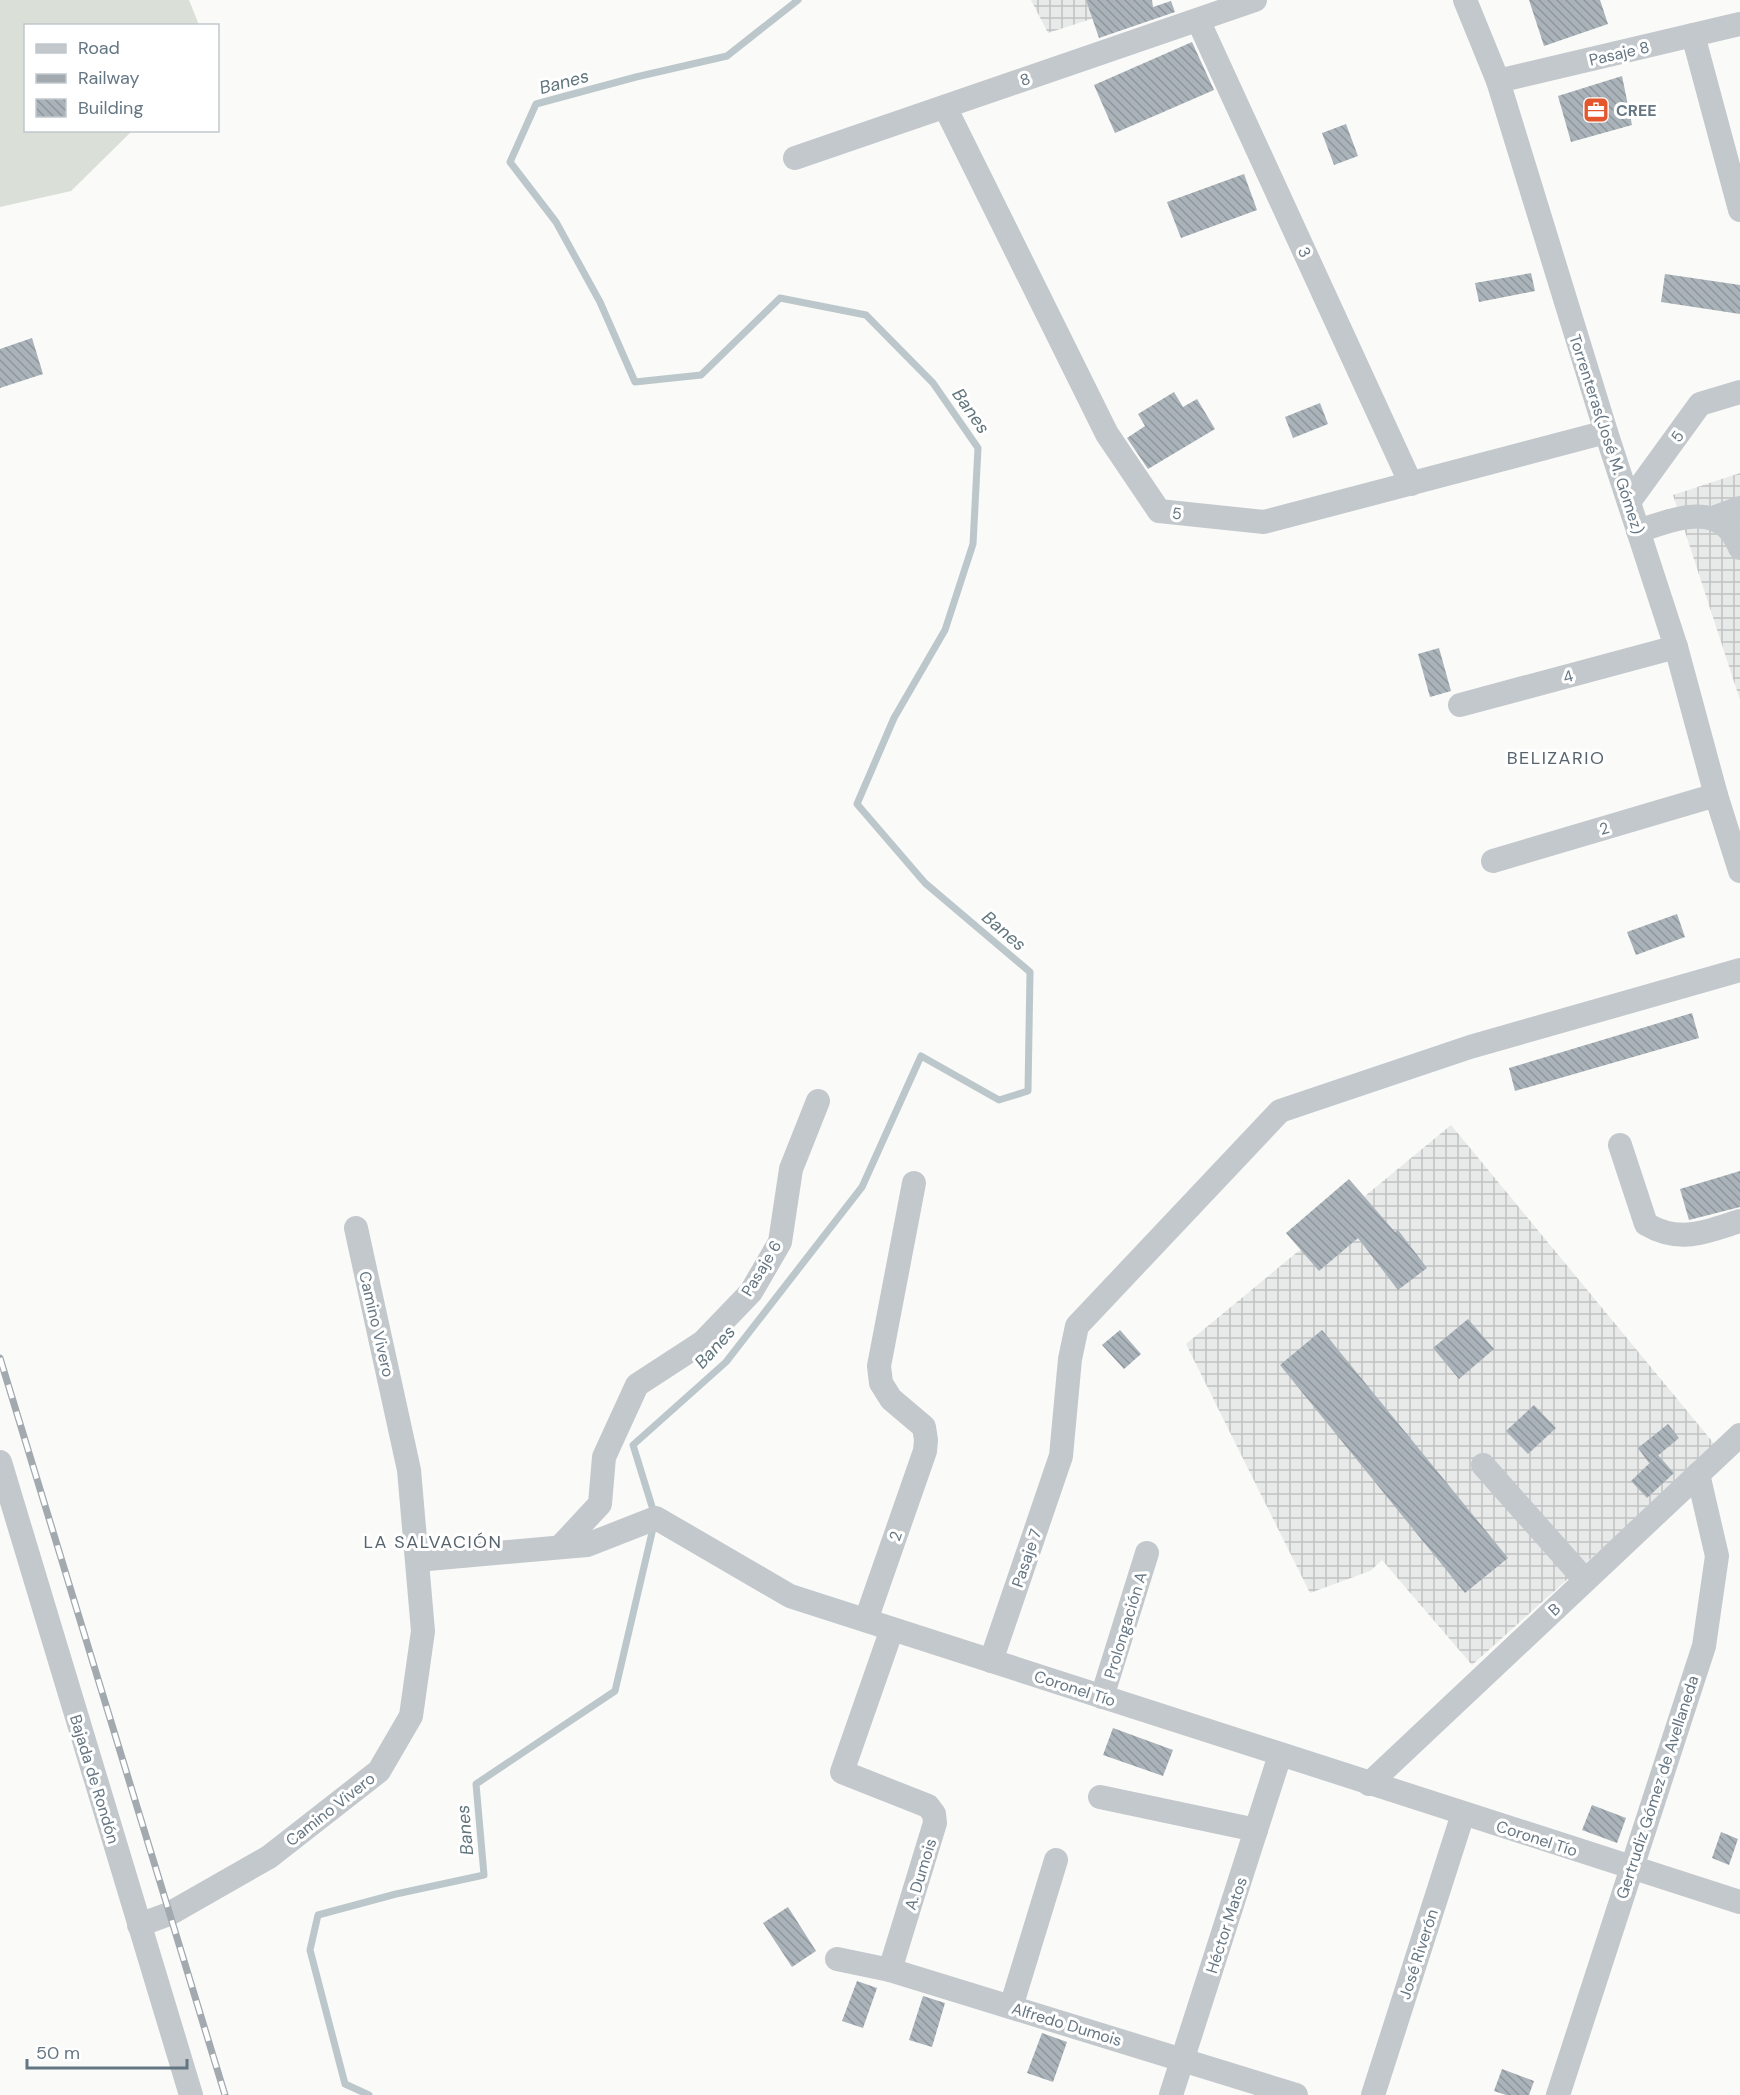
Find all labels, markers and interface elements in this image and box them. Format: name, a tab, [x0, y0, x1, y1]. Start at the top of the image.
legend	[24, 24, 219, 132]
text: Road	[78, 36, 120, 60]
street label: Pasaje 8	[1587, 36, 1651, 71]
water label: Banes	[537, 64, 591, 100]
text: Railway	[78, 66, 140, 90]
street label: 8	[1017, 68, 1033, 91]
office icon: CREE	[1581, 95, 1611, 125]
text: Building	[78, 96, 143, 120]
place label: CREE	[1616, 100, 1657, 121]
street label: 3	[1293, 243, 1316, 261]
street label: Torrenteras(José M. Gómez)	[1564, 332, 1649, 537]
water label: Banes	[947, 383, 995, 439]
street label: 5	[1666, 426, 1689, 446]
street label: 5	[1171, 503, 1183, 524]
street label: 4	[1561, 665, 1576, 688]
district label: BELIZARIO	[1507, 746, 1605, 770]
street label: 2	[1597, 817, 1611, 840]
water label: Banes	[977, 906, 1031, 956]
street label: Pasaje 6	[737, 1236, 786, 1300]
street label: Camino Vivero	[354, 1269, 399, 1379]
water label: Banes	[689, 1320, 741, 1374]
street label: Pasaje 7	[1007, 1526, 1046, 1590]
street label: 2	[884, 1528, 907, 1544]
district label: LA SALVACIÓN	[364, 1530, 502, 1554]
street label: Prolongación A	[1099, 1569, 1152, 1681]
street label: B	[1544, 1598, 1565, 1620]
street label: Coronel Tío	[1032, 1665, 1118, 1711]
street label: Gertrudiz Gómez de Avellaneda	[1611, 1673, 1704, 1902]
street label: Bajada de Rondón	[65, 1712, 124, 1846]
street label: Camino Vivero	[281, 1768, 379, 1851]
water label: Banes	[451, 1804, 479, 1856]
street label: Coronel Tío	[1494, 1815, 1580, 1861]
street label: A. Dumois	[900, 1836, 941, 1913]
street label: Héctor Matos	[1201, 1874, 1252, 1976]
street label: José Riverón	[1394, 1906, 1443, 2002]
street label: Alfredo Dumois	[1009, 1998, 1124, 2051]
scale bar	[27, 2032, 188, 2070]
text: 50 m	[36, 2041, 80, 2065]

